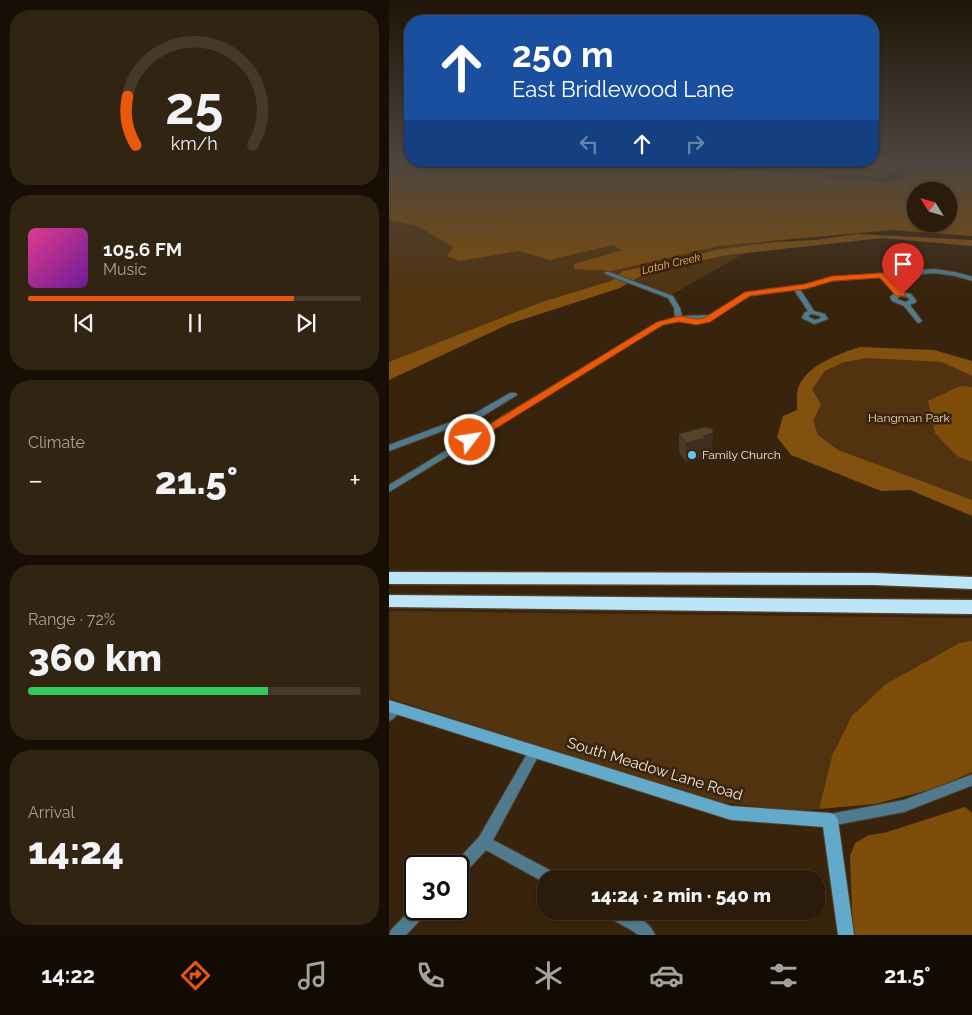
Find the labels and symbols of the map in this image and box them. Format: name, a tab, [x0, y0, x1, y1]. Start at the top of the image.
north arrow	[907, 182, 957, 232]
pin	[882, 243, 924, 294]
water label: Latah Creek	[640, 251, 702, 277]
park label: Hangman Park	[868, 411, 951, 425]
position arrow	[443, 413, 495, 465]
place label: Family Church	[702, 448, 781, 462]
marker: Family Church	[686, 449, 698, 461]
street label: South Meadow Lane Road	[565, 734, 745, 804]
speed limit sign: 30	[404, 855, 469, 920]

